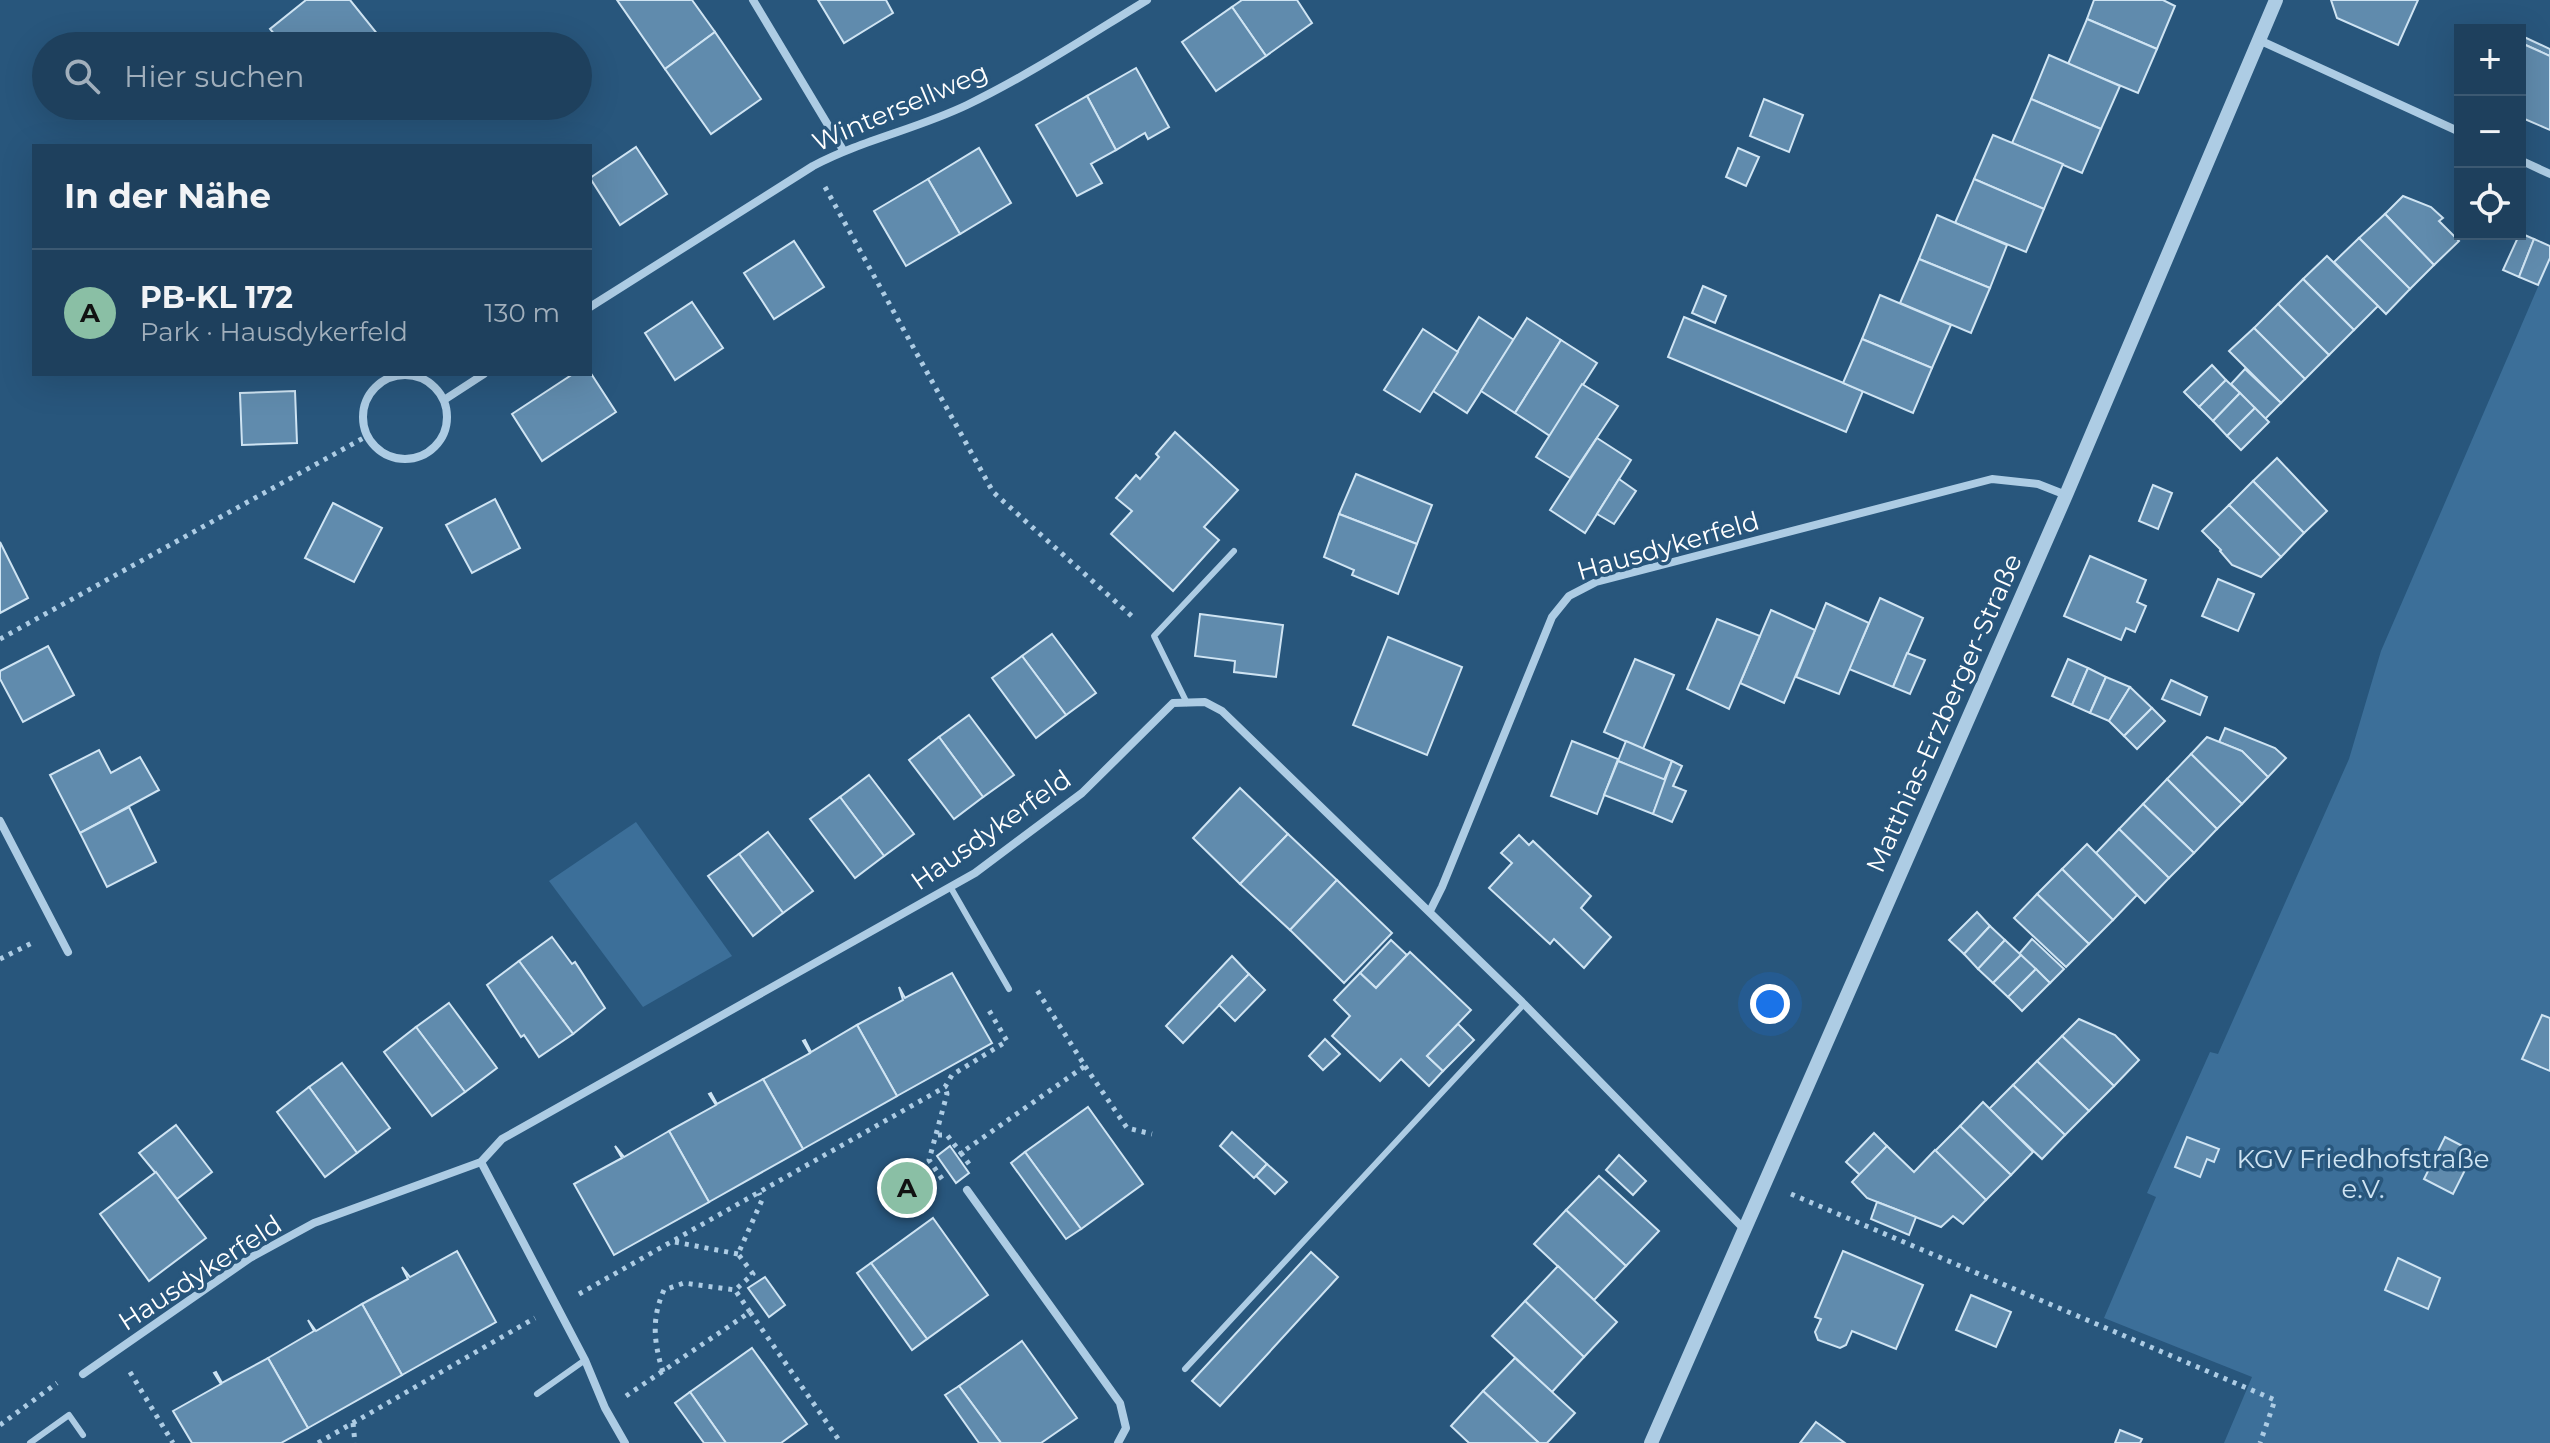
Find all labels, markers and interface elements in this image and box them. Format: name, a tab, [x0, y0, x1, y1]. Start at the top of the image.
map controls	[2454, 24, 2526, 240]
button: +	[2454, 24, 2526, 96]
search box	[32, 32, 592, 120]
icon: search	[60, 54, 104, 98]
street label: Wintersellweg	[807, 56, 993, 158]
text: Hier suchen	[124, 58, 305, 95]
button: −	[2454, 96, 2526, 168]
button: locate	[2454, 168, 2526, 240]
text: In der Nähe	[64, 175, 271, 217]
text: PB-KL 172	[140, 279, 293, 316]
text: A	[80, 297, 100, 329]
text: 130 m	[484, 297, 560, 329]
text: Park · Hausdykerfeld	[140, 316, 408, 348]
street label: Hausdykerfeld	[1573, 505, 1763, 587]
street label: Matthias-Erzberger-Straße	[1859, 549, 2029, 877]
street label: Hausdykerfeld	[905, 763, 1077, 897]
your location	[1750, 984, 1790, 1024]
park label: KGV Friedhofstraße e.V.	[2237, 1143, 2490, 1205]
pin: A	[881, 1158, 933, 1218]
street label: Hausdykerfeld	[112, 1208, 288, 1338]

